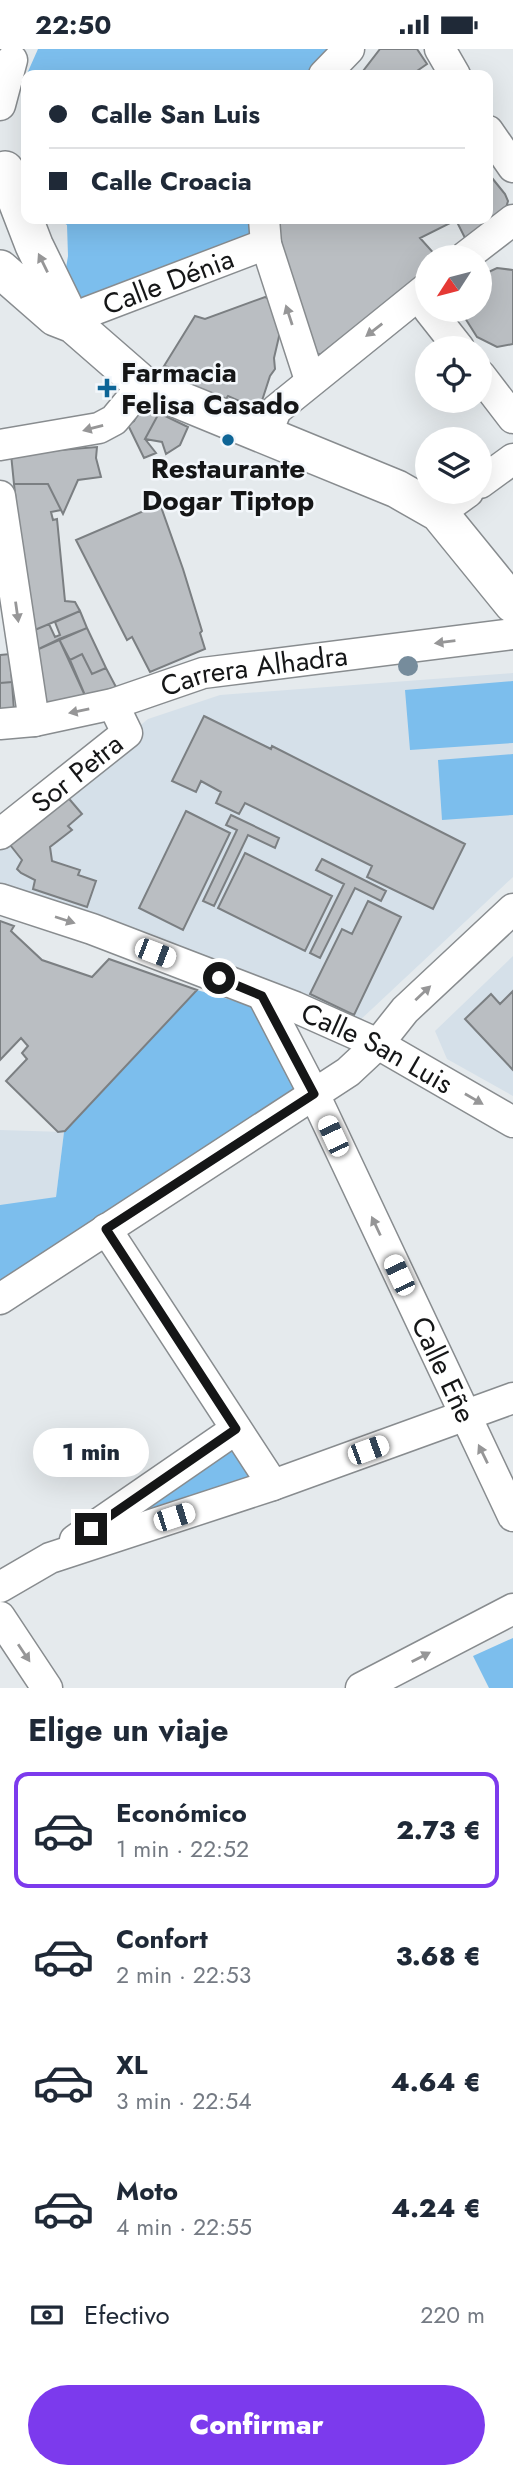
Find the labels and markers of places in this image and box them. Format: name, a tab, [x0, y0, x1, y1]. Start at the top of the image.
place label: Farmacia Felisa Casado	[121, 352, 300, 425]
marker: Farmacia Felisa Casado	[99, 380, 115, 396]
marker: Restaurante Dogar Tiptop	[220, 432, 236, 448]
place label: Restaurante Dogar Tiptop	[142, 448, 314, 521]

